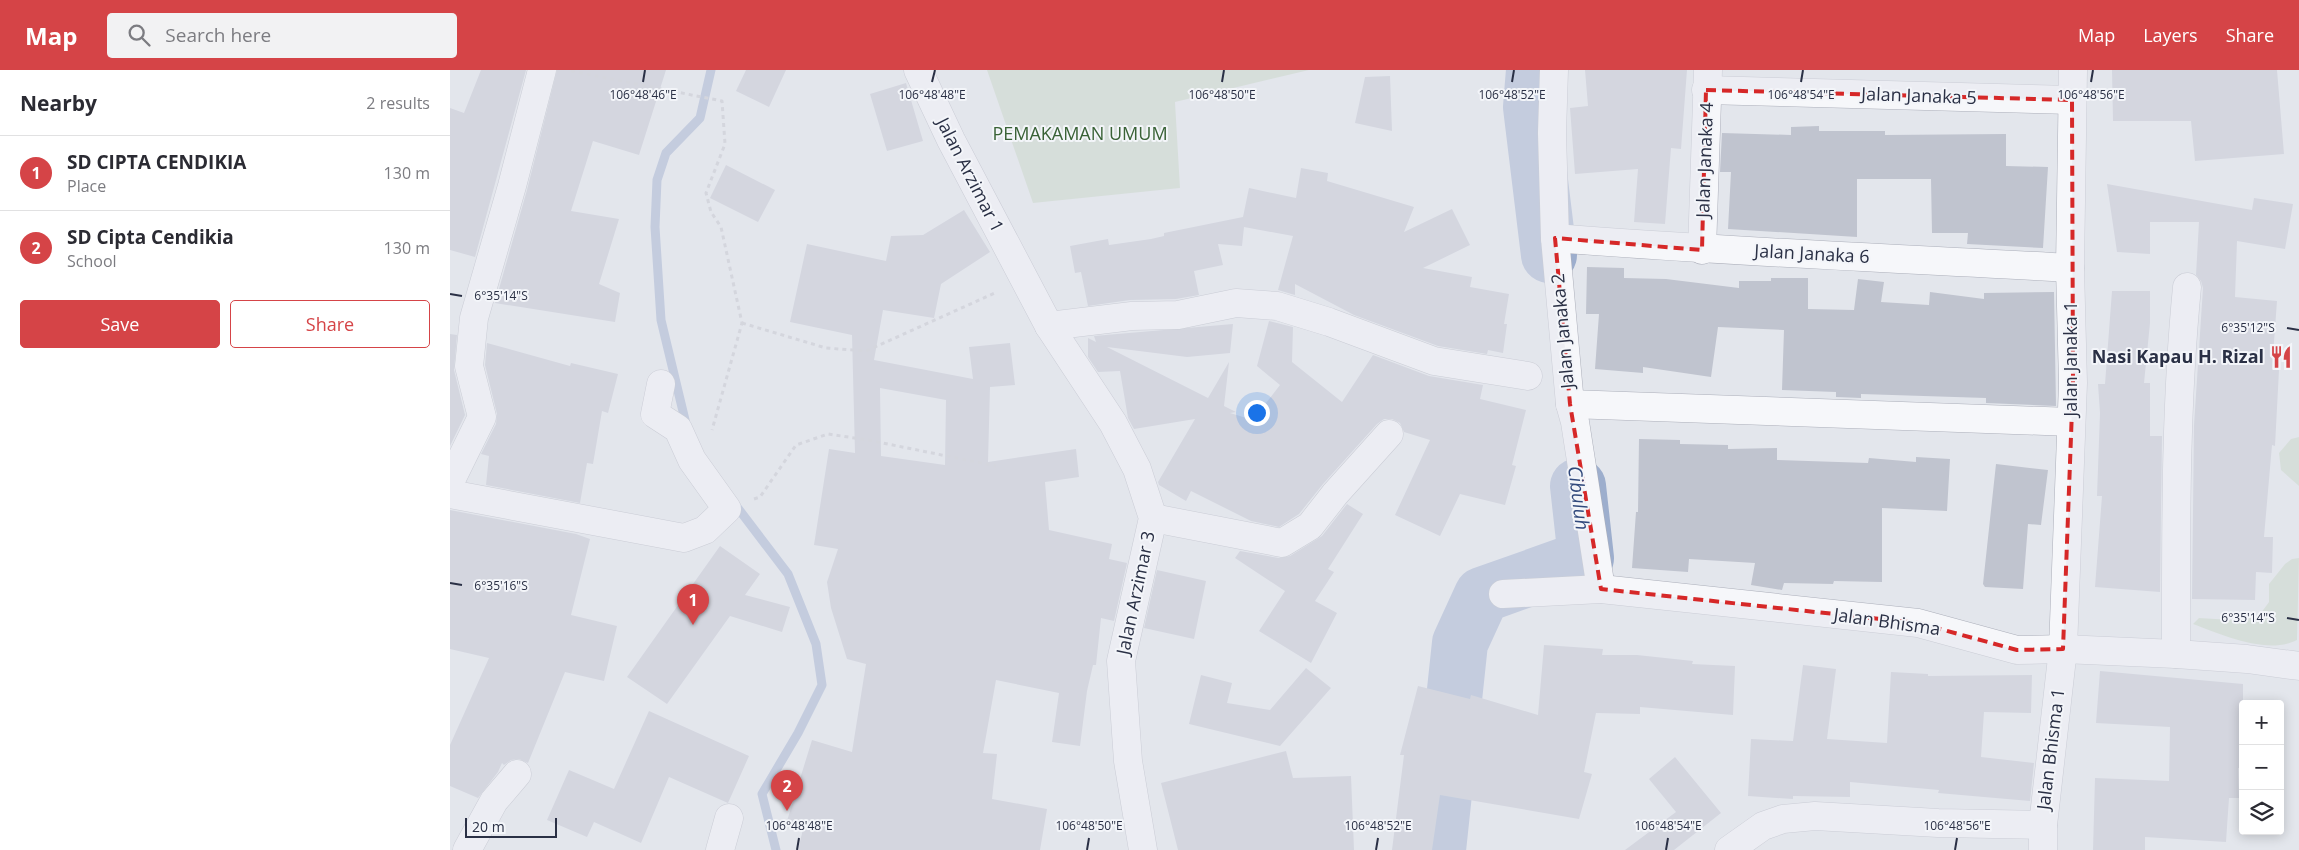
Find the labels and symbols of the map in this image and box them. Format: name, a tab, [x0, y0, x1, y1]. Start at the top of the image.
street label: Jalan Janaka 5	[1859, 81, 1977, 109]
text: 106°48'46"E	[609, 86, 677, 103]
text: 106°48'48"E	[898, 86, 966, 103]
text: 106°48'50"E	[1188, 86, 1256, 103]
text: 106°48'52"E	[1478, 86, 1546, 103]
text: 106°48'54"E	[1767, 86, 1835, 103]
text: 106°48'56"E	[2057, 86, 2125, 103]
street label: Jalan Janaka 4	[1690, 102, 1718, 220]
street label: Jalan Arzimar 1	[931, 111, 1010, 236]
park label: PEMAKAMAN UMUM	[992, 121, 1168, 145]
street label: Jalan Janaka 6	[1752, 238, 1870, 268]
street label: Jalan Janaka 2	[1545, 273, 1579, 392]
text: 6°35'14"S	[474, 287, 528, 304]
street label: Jalan Janaka 1	[2058, 301, 2082, 419]
text: 6°35'12"S	[2221, 319, 2275, 336]
place label: Nasi Kapau H. Rizal	[2092, 344, 2264, 368]
restaurant icon: Nasi Kapau H. Rizal	[2268, 344, 2294, 370]
your location	[1244, 400, 1270, 426]
water label: Cibuluh	[1562, 464, 1596, 532]
street label: Jalan Arzimar 3	[1110, 529, 1160, 659]
text: 6°35'16"S	[474, 577, 528, 594]
pin: 1	[677, 584, 709, 625]
street label: Jalan Bhisma	[1830, 601, 1942, 640]
text: 6°35'14"S	[2221, 609, 2275, 626]
street label: Jalan Bhisma 1	[2030, 687, 2069, 813]
pin: 2	[771, 770, 803, 811]
scale bar	[465, 815, 558, 838]
text: 106°48'48"E	[765, 817, 833, 834]
text: 106°48'50"E	[1055, 817, 1123, 834]
text: 106°48'52"E	[1344, 817, 1412, 834]
text: 106°48'54"E	[1634, 817, 1702, 834]
text: 106°48'56"E	[1923, 817, 1991, 834]

